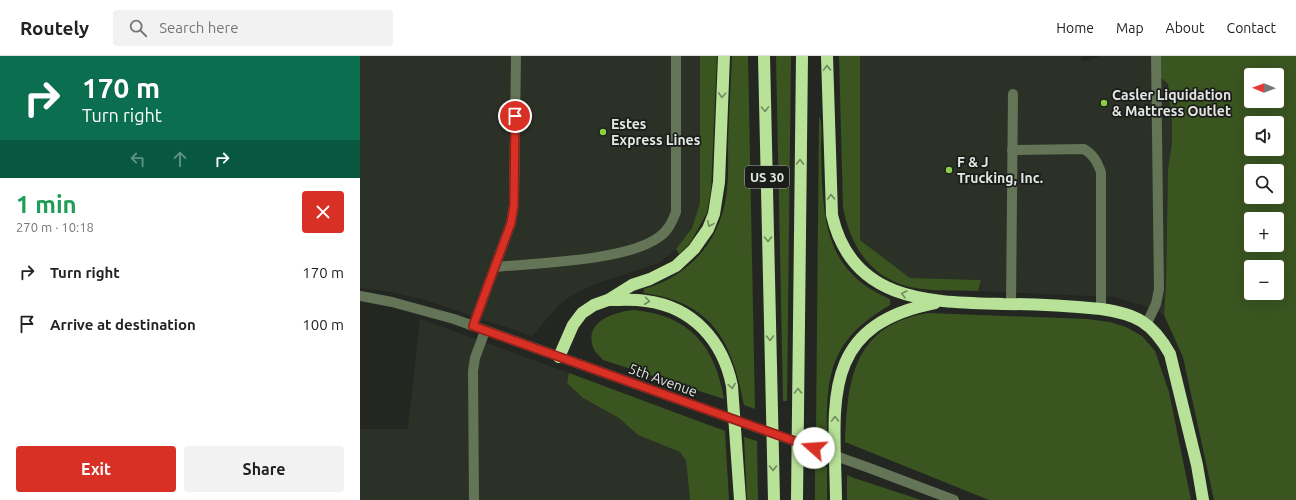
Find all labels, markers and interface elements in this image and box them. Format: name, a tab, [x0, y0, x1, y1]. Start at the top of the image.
search box	[113, 10, 393, 46]
text: Routely	[20, 17, 89, 39]
icon: search	[127, 17, 149, 39]
text: Search here	[159, 19, 238, 36]
text: Home	[1056, 20, 1094, 36]
text: Map	[1116, 20, 1144, 36]
text: About	[1166, 20, 1205, 36]
text: Contact	[1227, 20, 1276, 36]
one-way arrow	[823, 65, 831, 71]
north arrow	[1244, 68, 1284, 108]
map controls	[1244, 68, 1284, 300]
icon: right	[16, 72, 68, 124]
text: 170 m	[82, 72, 160, 103]
place label: Casler Liquidation & Mattress Outlet	[1112, 87, 1231, 119]
one-way arrow	[718, 92, 727, 98]
marker: Casler Liquidation & Mattress Outlet	[1099, 98, 1109, 108]
pin	[498, 99, 532, 133]
text: Turn right	[82, 105, 162, 125]
icon: arrive	[504, 105, 526, 127]
one-way arrow	[761, 106, 769, 112]
place label: Estes Express Lines	[611, 116, 701, 148]
button: sound	[1244, 116, 1284, 156]
marker: Estes Express Lines	[598, 127, 608, 137]
icon: left	[127, 148, 149, 170]
icon: ahead	[169, 148, 191, 170]
icon: right	[211, 148, 233, 170]
place label: F & J Trucking, Inc.	[957, 154, 1043, 186]
one-way arrow	[796, 159, 805, 165]
button: search	[1244, 164, 1284, 204]
marker: F & J Trucking, Inc.	[944, 165, 954, 175]
road number: US 30	[745, 166, 789, 188]
text: 1 min	[16, 191, 77, 218]
button: close	[302, 191, 344, 233]
one-way arrow	[827, 194, 835, 200]
button: +	[1244, 212, 1284, 252]
text: 270 m · 10:18	[16, 220, 94, 234]
one-way arrow	[706, 220, 714, 227]
one-way arrow	[764, 236, 772, 242]
button: −	[1244, 260, 1284, 300]
icon: right	[16, 261, 38, 283]
text: Turn right	[50, 264, 120, 281]
text: 170 m	[302, 264, 344, 281]
one-way arrow	[900, 290, 907, 298]
one-way arrow	[644, 296, 650, 305]
icon: arrive	[16, 313, 38, 335]
text: Arrive at destination	[50, 316, 196, 333]
text: 100 m	[302, 316, 344, 333]
one-way arrow	[766, 335, 775, 341]
street label: 5th Avenue	[627, 360, 699, 400]
one-way arrow	[727, 383, 736, 389]
one-way arrow	[794, 388, 802, 394]
one-way arrow	[831, 416, 839, 422]
position arrow	[793, 427, 835, 469]
button: Exit	[16, 446, 176, 492]
button: Share	[184, 446, 344, 492]
one-way arrow	[769, 465, 778, 471]

